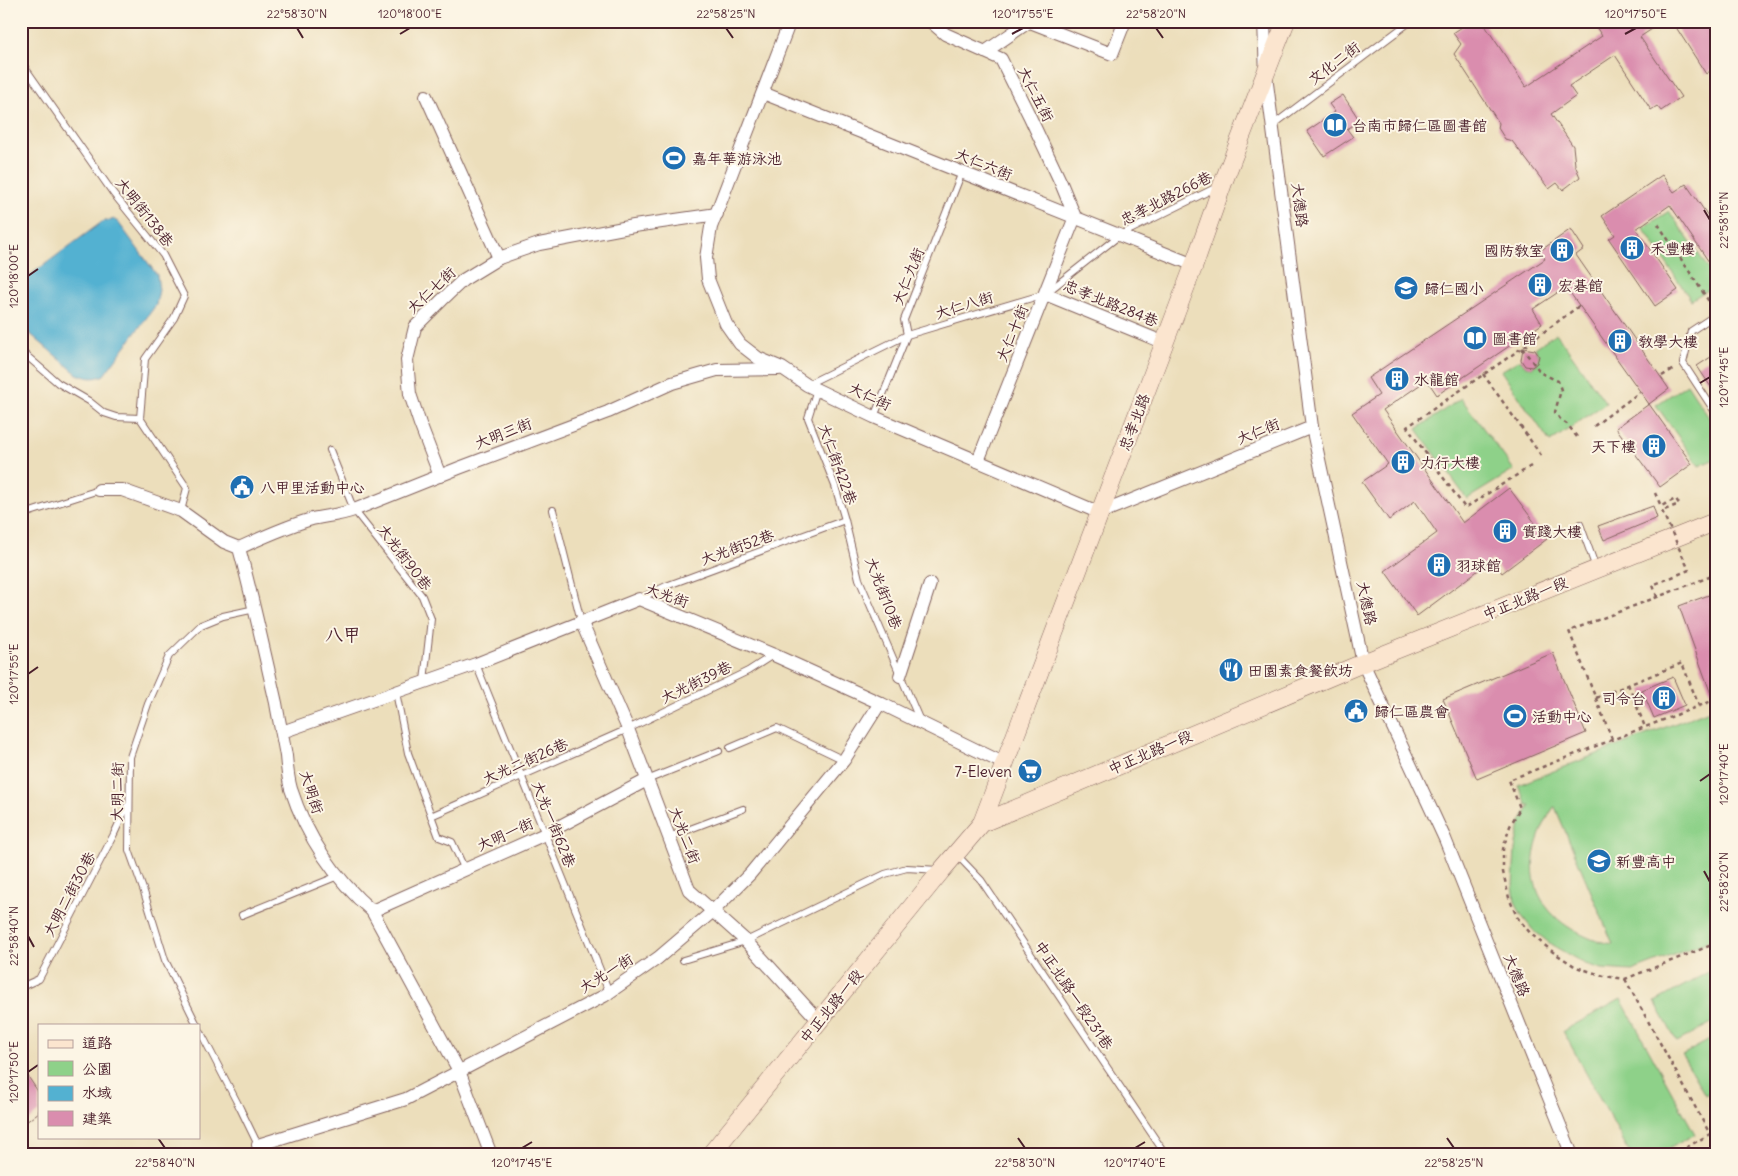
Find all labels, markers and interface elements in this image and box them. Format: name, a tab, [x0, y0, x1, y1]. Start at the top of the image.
text: 22°58'30"N	[267, 6, 327, 21]
text: 120°18'00"E	[378, 6, 442, 21]
text: 22°58'25"N	[696, 6, 756, 21]
text: 120°17'55"E	[992, 6, 1054, 21]
text: 22°58'20"N	[1126, 6, 1186, 21]
text: 120°17'50"E	[1605, 6, 1667, 21]
street label: 文化二街	[1304, 37, 1364, 89]
street label: 大仁五街	[1014, 63, 1058, 125]
library icon: 台南市歸仁區圖書館	[1322, 112, 1348, 138]
place label: 台南市歸仁區圖書館	[1352, 116, 1487, 135]
street label: 大仁六街	[953, 144, 1015, 184]
sports icon: 嘉年華游泳池	[661, 145, 687, 171]
place label: 嘉年華游泳池	[692, 149, 782, 168]
street label: 忠孝北路266巷	[1117, 167, 1215, 229]
street label: 大明街138巷	[112, 173, 178, 251]
street label: 大德路	[1288, 182, 1312, 228]
text: 22°58'15"N	[1716, 191, 1731, 249]
building icon: 禾豐樓	[1619, 235, 1645, 261]
building icon: 國防教室	[1549, 237, 1575, 263]
place label: 禾豐樓	[1650, 239, 1695, 258]
place label: 國防教室	[1484, 241, 1544, 260]
text: 120°18'00"E	[6, 244, 21, 308]
street label: 大仁九街	[888, 245, 928, 307]
street label: 大仁七街	[403, 263, 459, 317]
building icon: 宏碁館	[1527, 272, 1553, 298]
street label: 忠孝北路284巷	[1061, 275, 1161, 331]
school or university icon: 歸仁國小	[1393, 275, 1419, 301]
place label: 宏碁館	[1558, 276, 1603, 295]
place label: 歸仁國小	[1424, 279, 1484, 298]
street label: 大仁八街	[933, 287, 995, 323]
street label: 大仁十街	[992, 302, 1032, 364]
library icon: 圖書館	[1462, 325, 1488, 351]
building icon: 教學大樓	[1607, 328, 1633, 354]
place label: 圖書館	[1492, 329, 1537, 348]
place label: 教學大樓	[1638, 332, 1698, 351]
text: 120°17'45"E	[1716, 347, 1731, 407]
building icon: 水龍館	[1384, 366, 1410, 392]
place label: 水龍館	[1414, 370, 1459, 389]
street label: 大仁街	[846, 378, 894, 414]
street label: 忠孝北路	[1114, 391, 1154, 453]
street label: 大明三街	[472, 413, 534, 453]
street label: 大仁街	[1234, 414, 1282, 448]
street label: 大仁街422巷	[815, 421, 861, 507]
building icon: 天下樓	[1641, 433, 1667, 459]
place label: 天下樓	[1591, 437, 1636, 456]
building icon: 力行大樓	[1390, 449, 1416, 475]
place label: 力行大樓	[1420, 453, 1480, 472]
public building icon: 八甲里活動中心	[229, 474, 255, 500]
place label: 八甲里活動中心	[260, 478, 365, 497]
building icon: 實踐大樓	[1492, 518, 1518, 544]
street label: 大光街90巷	[374, 520, 436, 594]
place label: 實踐大樓	[1522, 522, 1582, 541]
street label: 大光街52巷	[698, 525, 776, 569]
building icon: 羽球館	[1426, 552, 1452, 578]
street label: 大光街10巷	[862, 554, 906, 632]
place label: 羽球館	[1456, 556, 1501, 575]
street label: 中正北路一段	[1480, 572, 1570, 624]
street label: 大光街	[643, 579, 691, 611]
street label: 大德路	[1353, 579, 1381, 627]
district label: 八甲	[325, 623, 361, 646]
text: 120°17'55"E	[6, 643, 21, 705]
street label: 大光街39巷	[657, 657, 735, 707]
restaurant icon: 田園素食餐飲坊	[1218, 657, 1244, 683]
place label: 田園素食餐飲坊	[1248, 661, 1353, 680]
building icon: 司令台	[1651, 685, 1677, 711]
place label: 司令台	[1601, 689, 1646, 708]
public building icon: 歸仁區農會	[1343, 698, 1369, 724]
place label: 歸仁區農會	[1374, 702, 1449, 721]
sports icon: 活動中心	[1502, 703, 1528, 729]
place label: 活動中心	[1532, 707, 1592, 726]
street label: 中正北路一段	[1105, 726, 1195, 778]
street label: 大光二街26巷	[479, 734, 571, 788]
text: 120°17'40"E	[1716, 743, 1731, 805]
supermarket icon: 7-Eleven	[1017, 758, 1043, 784]
street label: 大明二街	[107, 762, 127, 822]
place label: 7-Eleven	[954, 762, 1012, 781]
street label: 大明街	[296, 768, 328, 816]
street label: 大光一街62巷	[528, 778, 580, 870]
street label: 大光二街	[665, 804, 705, 866]
street label: 大明一街	[474, 813, 536, 855]
street label: 大明二街30巷	[39, 848, 99, 940]
school or university icon: 新豐高中	[1586, 848, 1612, 874]
place label: 新豐高中	[1616, 852, 1676, 871]
text: 22°58'20"N	[1716, 852, 1731, 912]
text: 22°58'40"N	[6, 906, 21, 966]
street label: 中正北路一段231巷	[1030, 937, 1118, 1053]
street label: 大光一街	[576, 949, 636, 997]
street label: 大德路	[1500, 951, 1534, 999]
street label: 中正北路一段	[795, 965, 867, 1047]
legend	[38, 1024, 200, 1138]
text: 道路	[82, 1033, 112, 1052]
text: 120°17'50"E	[6, 1041, 21, 1103]
text: 公園	[82, 1059, 112, 1078]
text: 水域	[82, 1083, 112, 1102]
text: 建築	[82, 1109, 112, 1128]
text: 22°58'40"N	[135, 1155, 195, 1170]
text: 120°17'45"E	[492, 1155, 552, 1170]
text: 22°58'30"N	[995, 1155, 1055, 1170]
text: 120°17'40"E	[1104, 1155, 1166, 1170]
text: 22°58'25"N	[1424, 1155, 1484, 1170]

